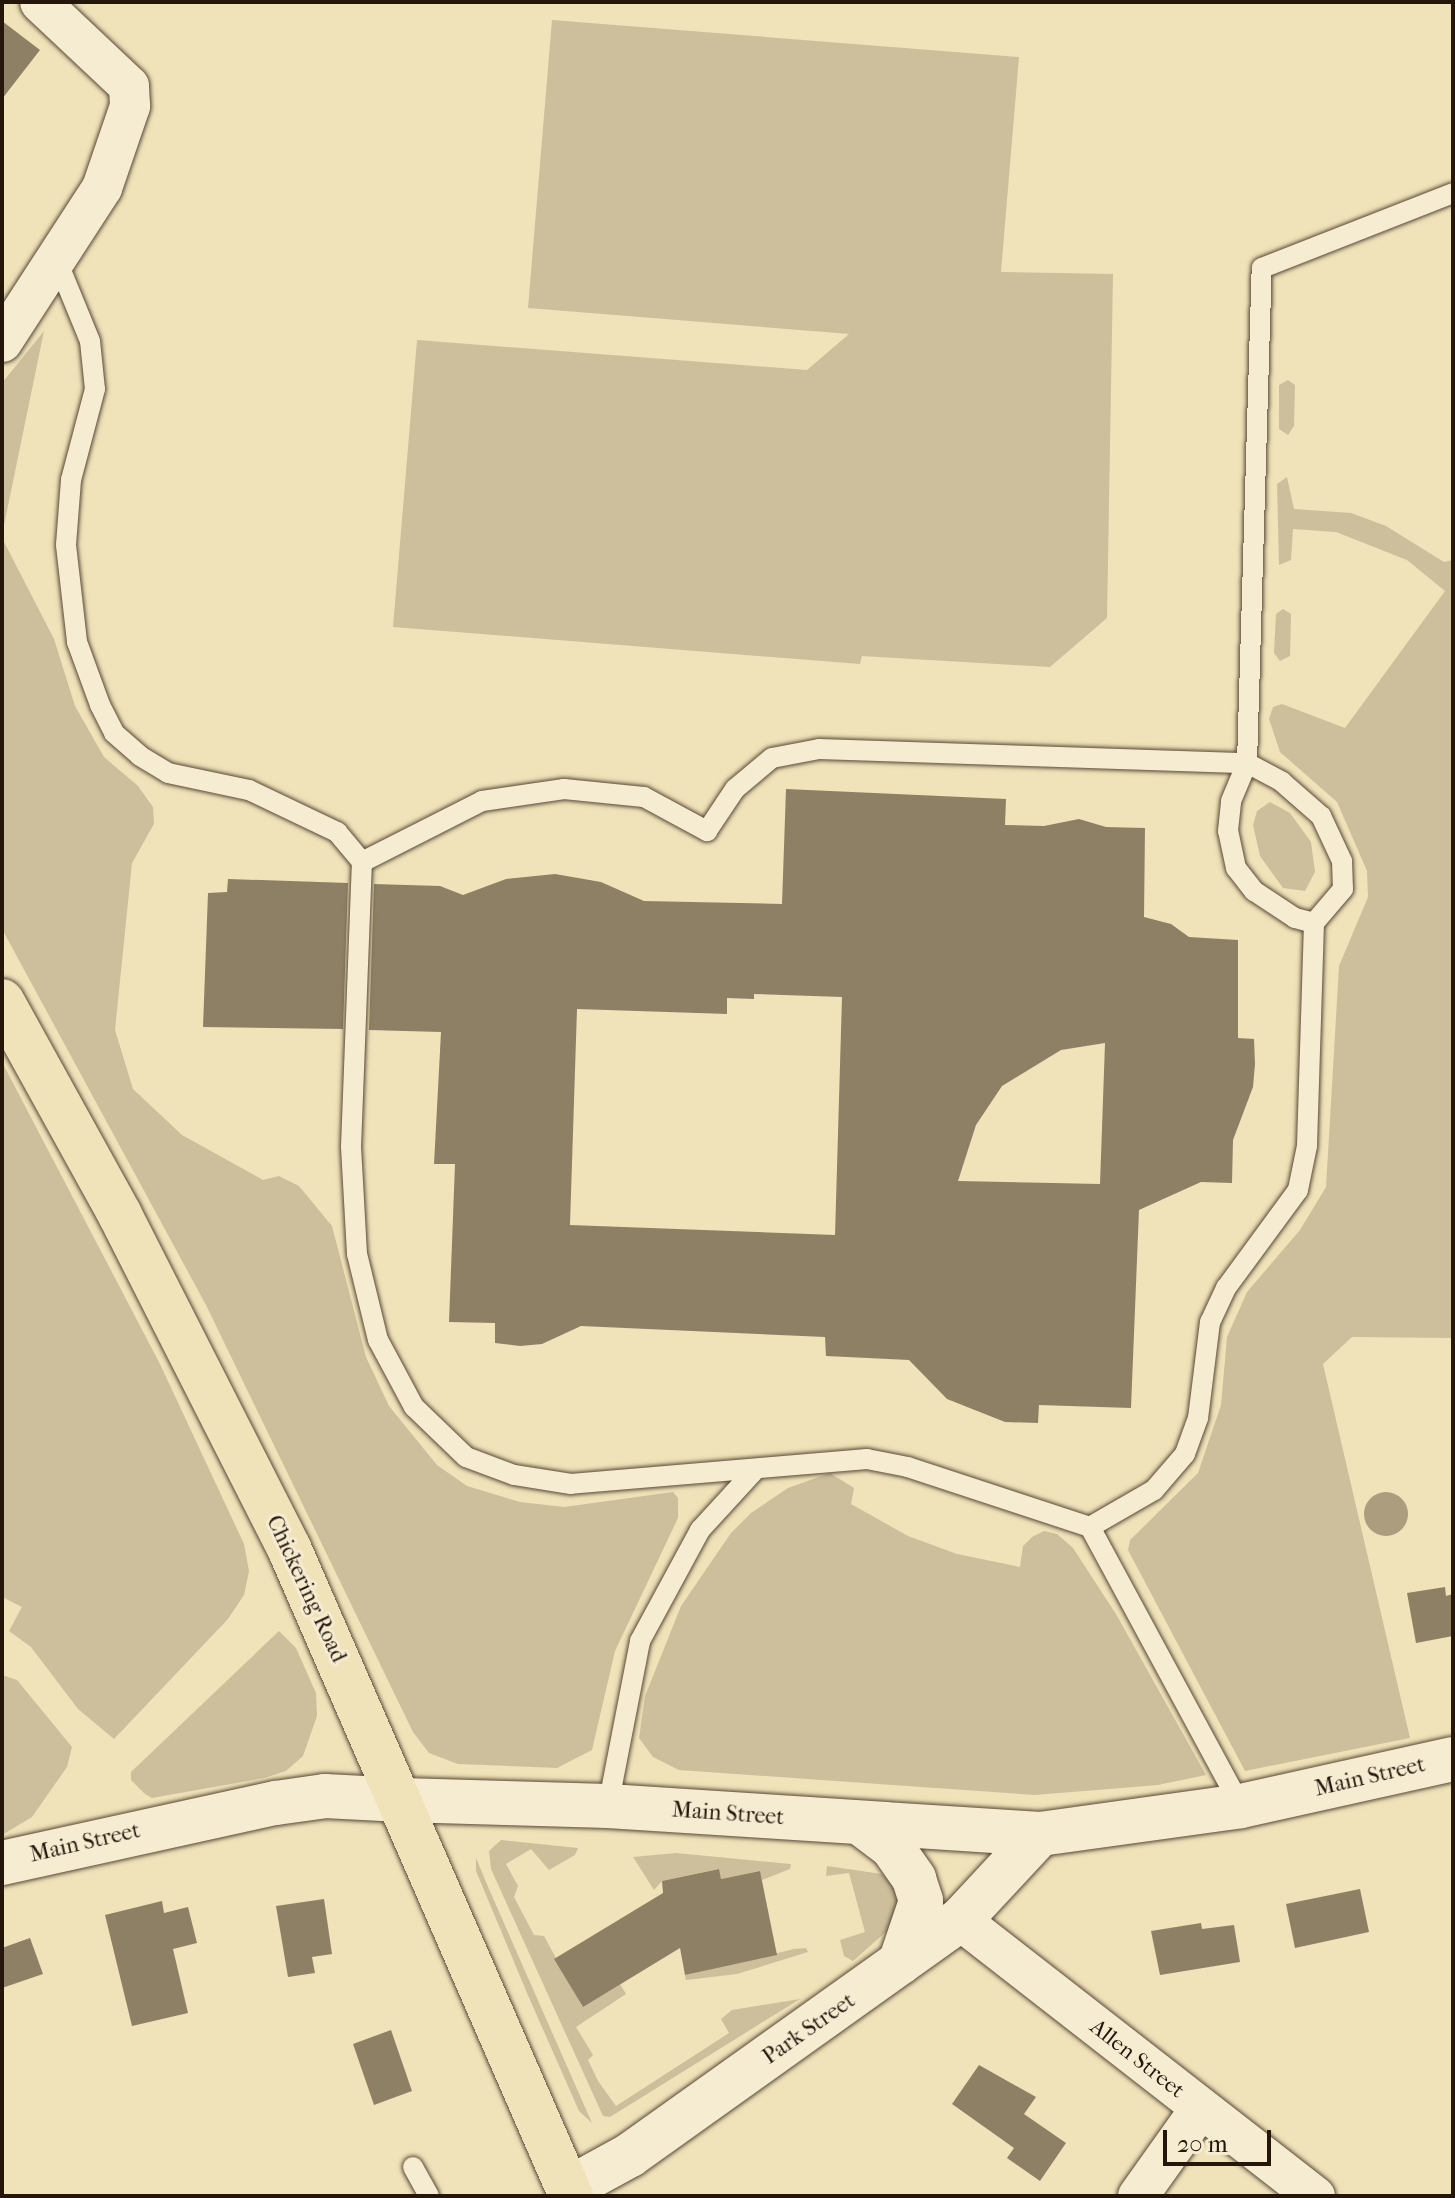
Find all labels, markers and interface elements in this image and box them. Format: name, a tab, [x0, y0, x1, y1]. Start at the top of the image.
street label: Chickering Road	[260, 1511, 352, 1667]
street label: Main Street	[1312, 1752, 1428, 1802]
street label: Main Street	[671, 1797, 785, 1831]
street label: Main Street	[27, 1818, 143, 1868]
street label: Park Street	[758, 1988, 860, 2070]
street label: Allen Street	[1084, 2014, 1190, 2104]
scale bar	[1167, 2114, 1275, 2164]
text: 20 m	[1177, 2130, 1228, 2158]

